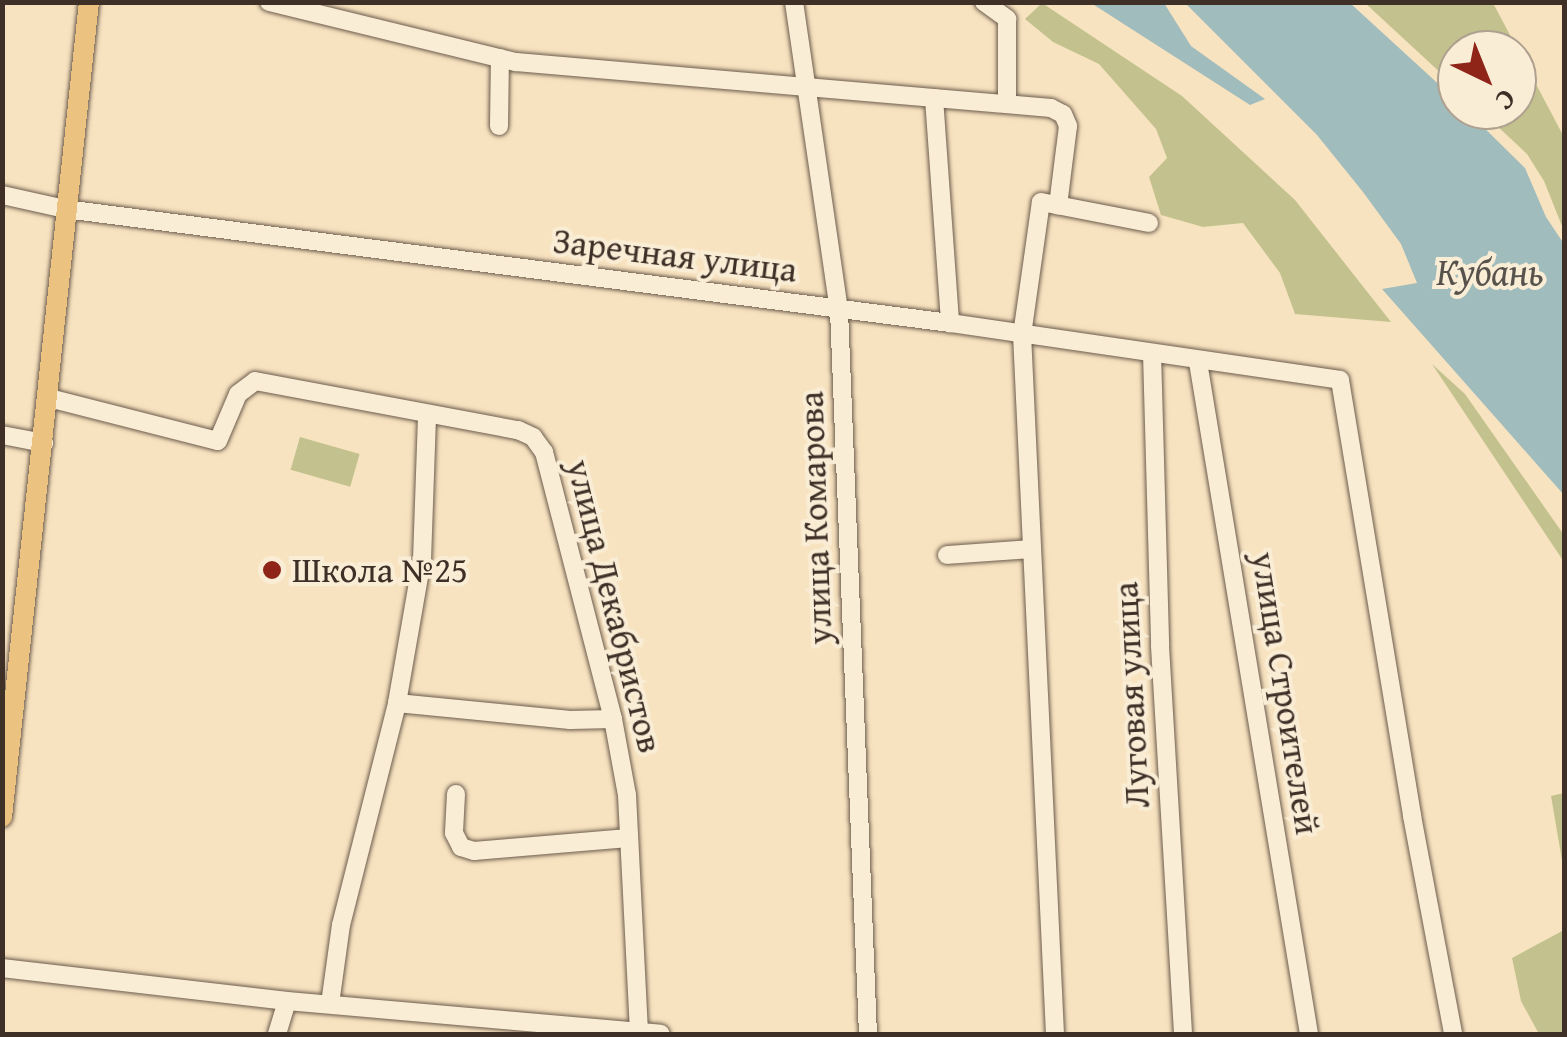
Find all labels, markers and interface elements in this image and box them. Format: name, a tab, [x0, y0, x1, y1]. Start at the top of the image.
north arrow	[1437, 30, 1537, 130]
text: С	[1487, 80, 1526, 121]
street label: Заречная улица	[551, 219, 799, 291]
water label: Кубань	[1436, 249, 1544, 295]
street label: улица Комарова	[790, 391, 840, 645]
street label: улица Декабристов	[558, 455, 672, 757]
place label: Школа №25	[292, 549, 468, 591]
street label: улица Строителей	[1243, 549, 1329, 837]
marker: Школа №25	[261, 559, 283, 581]
street label: Луговая улица	[1104, 581, 1158, 809]

